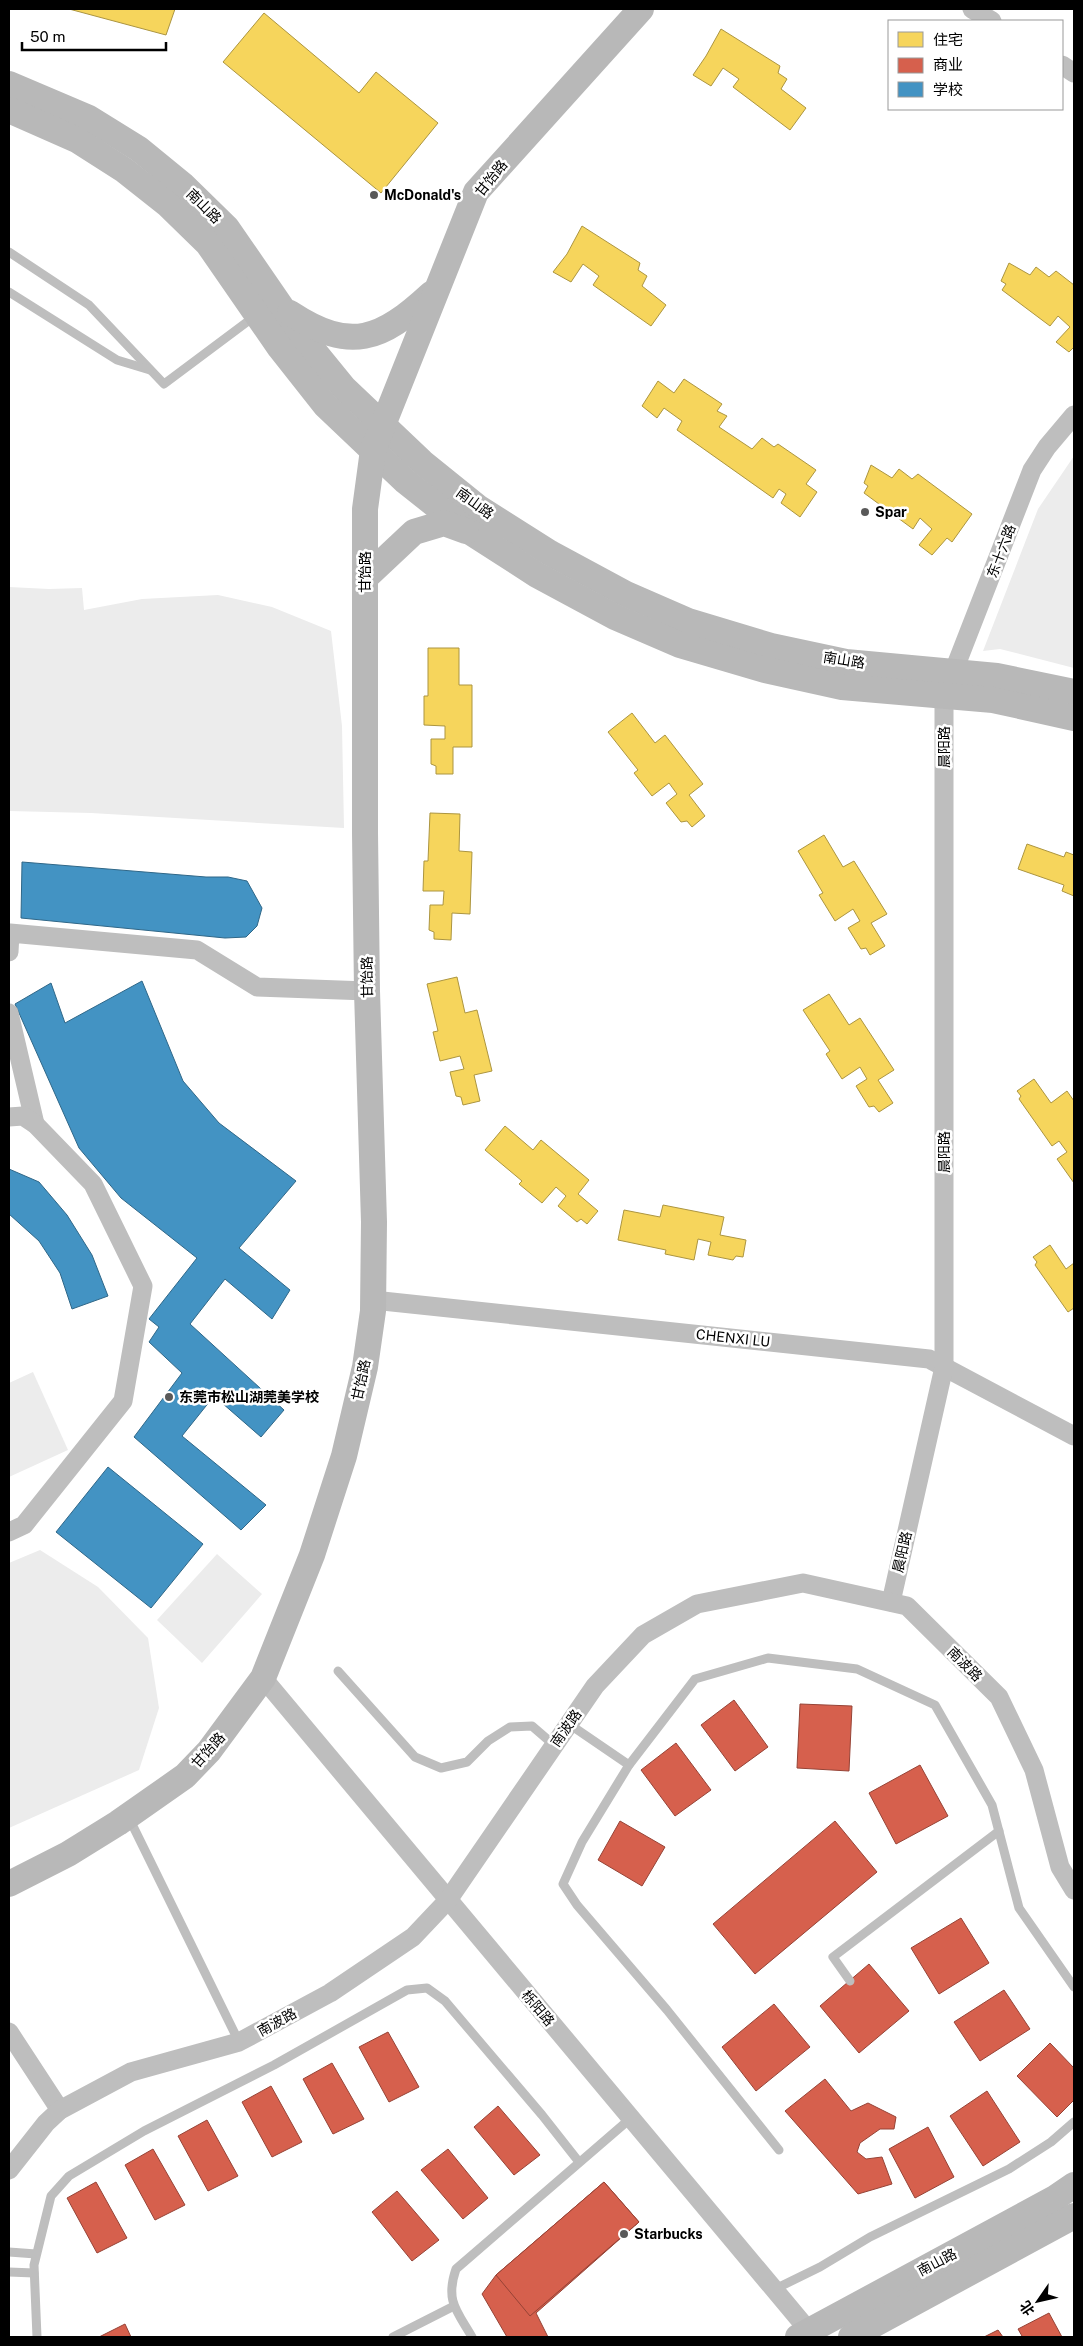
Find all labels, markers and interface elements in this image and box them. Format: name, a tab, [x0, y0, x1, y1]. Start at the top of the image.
scale bar	[22, 20, 166, 52]
legend	[888, 20, 1063, 110]
text: 50 m	[30, 28, 65, 45]
text: 住宅	[933, 31, 963, 48]
text: 商业	[933, 56, 963, 73]
text: 学校	[933, 81, 963, 98]
street label: 甘饴路	[472, 157, 510, 199]
street label: 南山路	[183, 185, 225, 227]
place label: McDonald's	[384, 187, 461, 203]
marker: McDonald's	[368, 189, 380, 201]
street label: 南山路	[453, 484, 497, 522]
place label: Spar	[875, 504, 907, 520]
marker: Spar	[859, 506, 871, 518]
street label: 东十六路	[983, 522, 1019, 580]
street label: 甘饴路	[357, 551, 373, 593]
street label: 南山路	[822, 649, 866, 671]
street label: 晨阳路	[936, 726, 952, 768]
street label: 甘饴路	[359, 956, 375, 998]
street label: 晨阳路	[936, 1131, 952, 1173]
street label: CHENXI LU	[695, 1326, 771, 1350]
street label: 甘饴路	[349, 1358, 373, 1402]
place label: 东莞市松山湖莞美学校	[179, 1389, 319, 1405]
marker: 东莞市松山湖莞美学校	[163, 1391, 175, 1403]
street label: 晨阳路	[889, 1530, 915, 1574]
street label: 南波路	[944, 1643, 986, 1685]
street label: 南波路	[547, 1706, 585, 1750]
street label: 甘饴路	[188, 1729, 228, 1771]
street label: 栎阳路	[518, 1987, 558, 2029]
street label: 南波路	[255, 2005, 299, 2039]
place label: Starbucks	[634, 2226, 703, 2242]
marker: Starbucks	[618, 2228, 630, 2240]
street label: 南山路	[915, 2245, 959, 2279]
north arrow	[1013, 2276, 1063, 2326]
text: 北	[1017, 2298, 1038, 2319]

